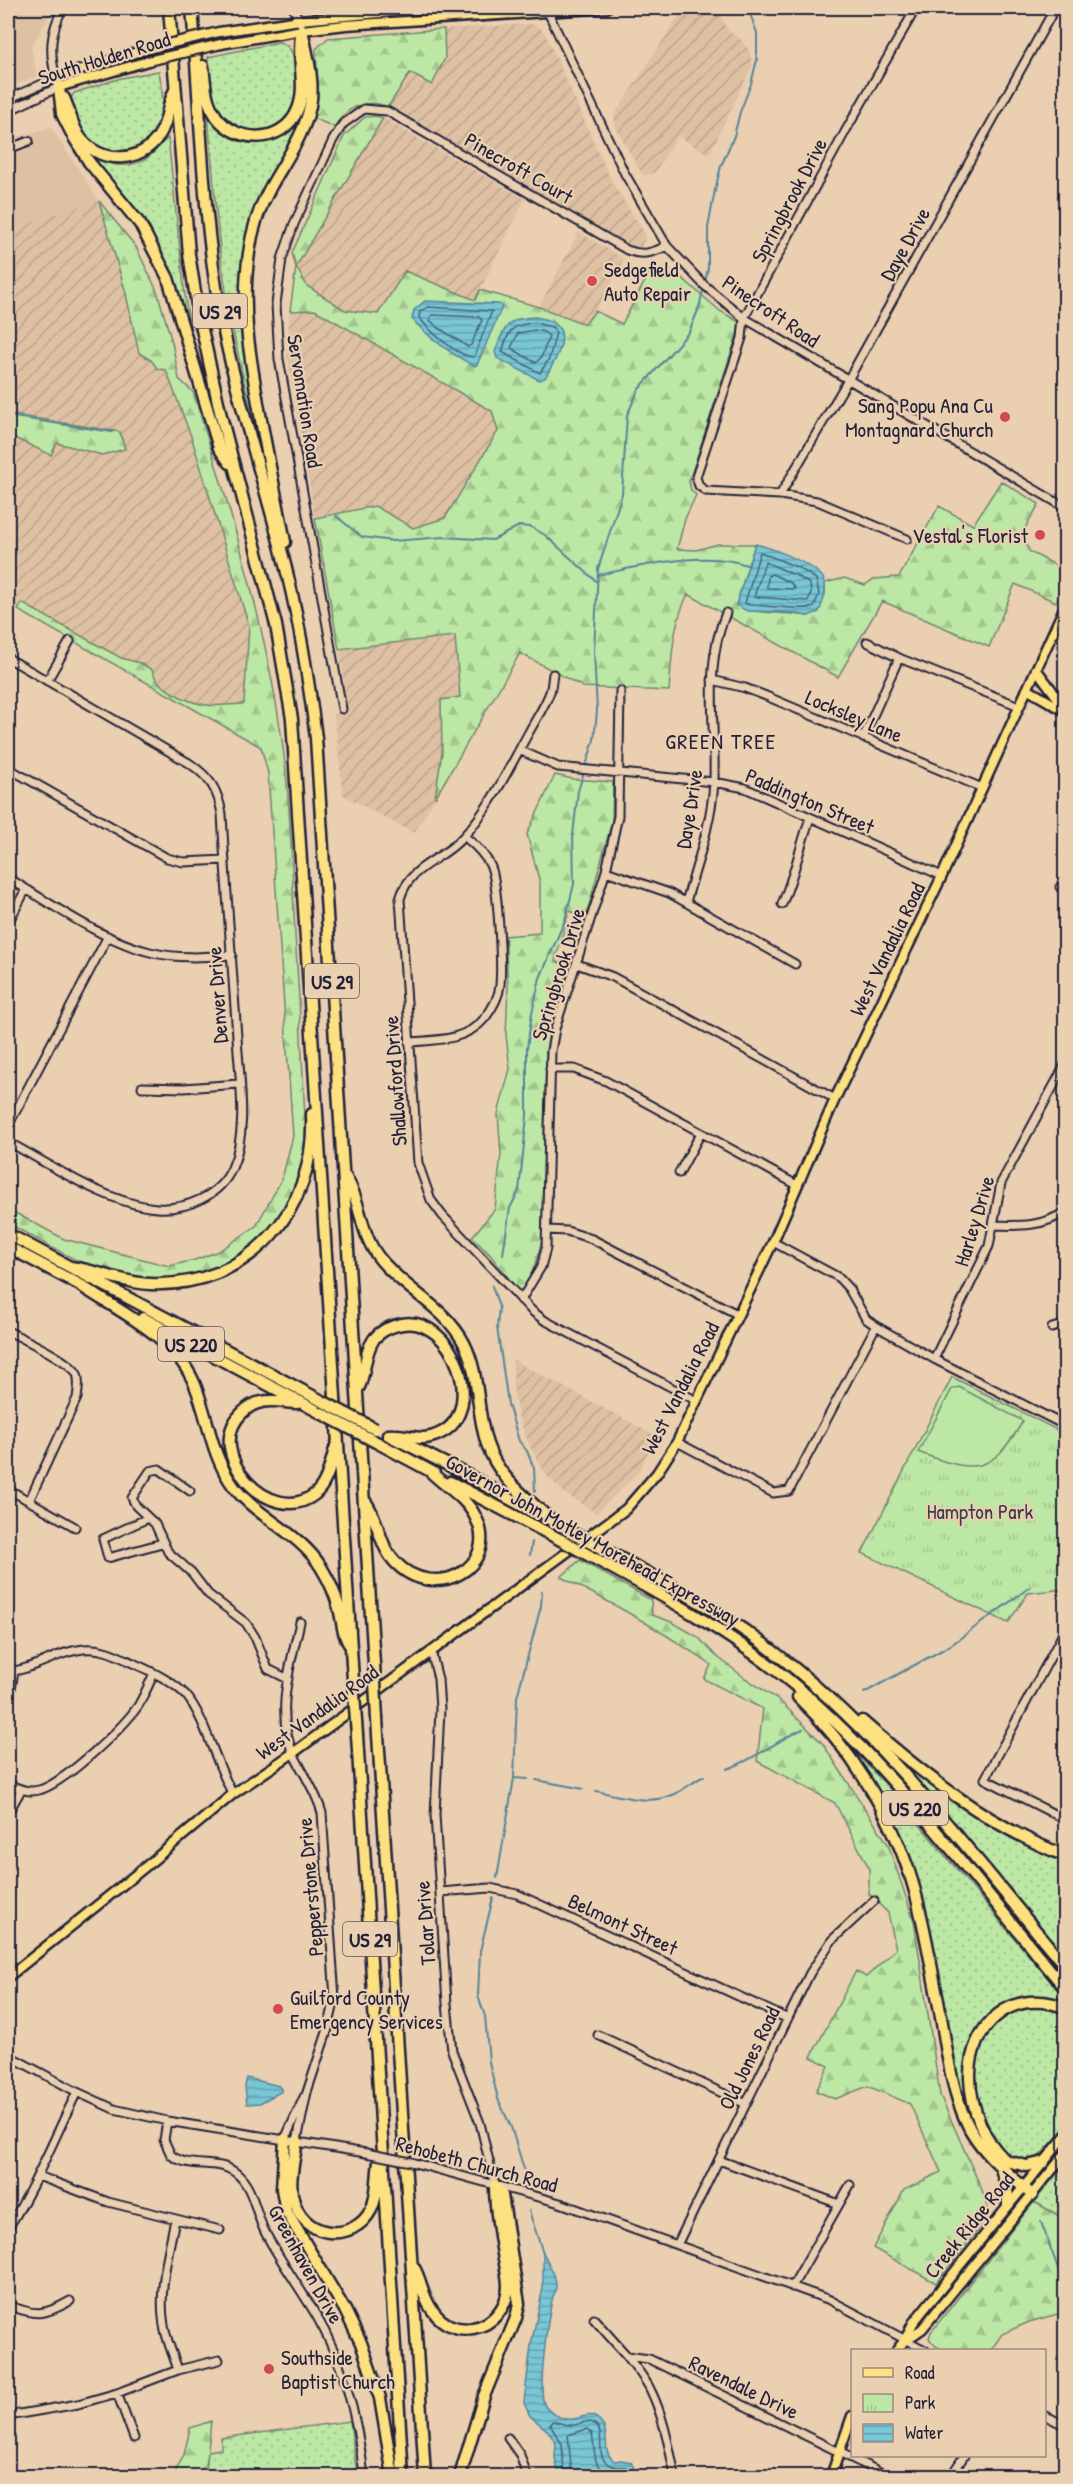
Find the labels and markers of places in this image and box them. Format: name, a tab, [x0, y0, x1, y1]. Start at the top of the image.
place label: Sedgefield Auto Repair	[604, 255, 691, 308]
marker: Sedgefield Auto Repair	[585, 274, 599, 288]
place label: Sang Popu Ana Cu Montagnard Church	[845, 391, 994, 444]
marker: Sang Popu Ana Cu Montagnard Church	[998, 410, 1012, 424]
place label: Vestal's Florist	[912, 521, 1029, 550]
marker: Vestal's Florist	[1033, 528, 1047, 542]
place label: Guilford County Emergency Services	[290, 1983, 443, 2036]
marker: Guilford County Emergency Services	[271, 2002, 285, 2016]
place label: Southside Baptist Church	[281, 2343, 395, 2396]
marker: Southside Baptist Church	[262, 2362, 276, 2376]

